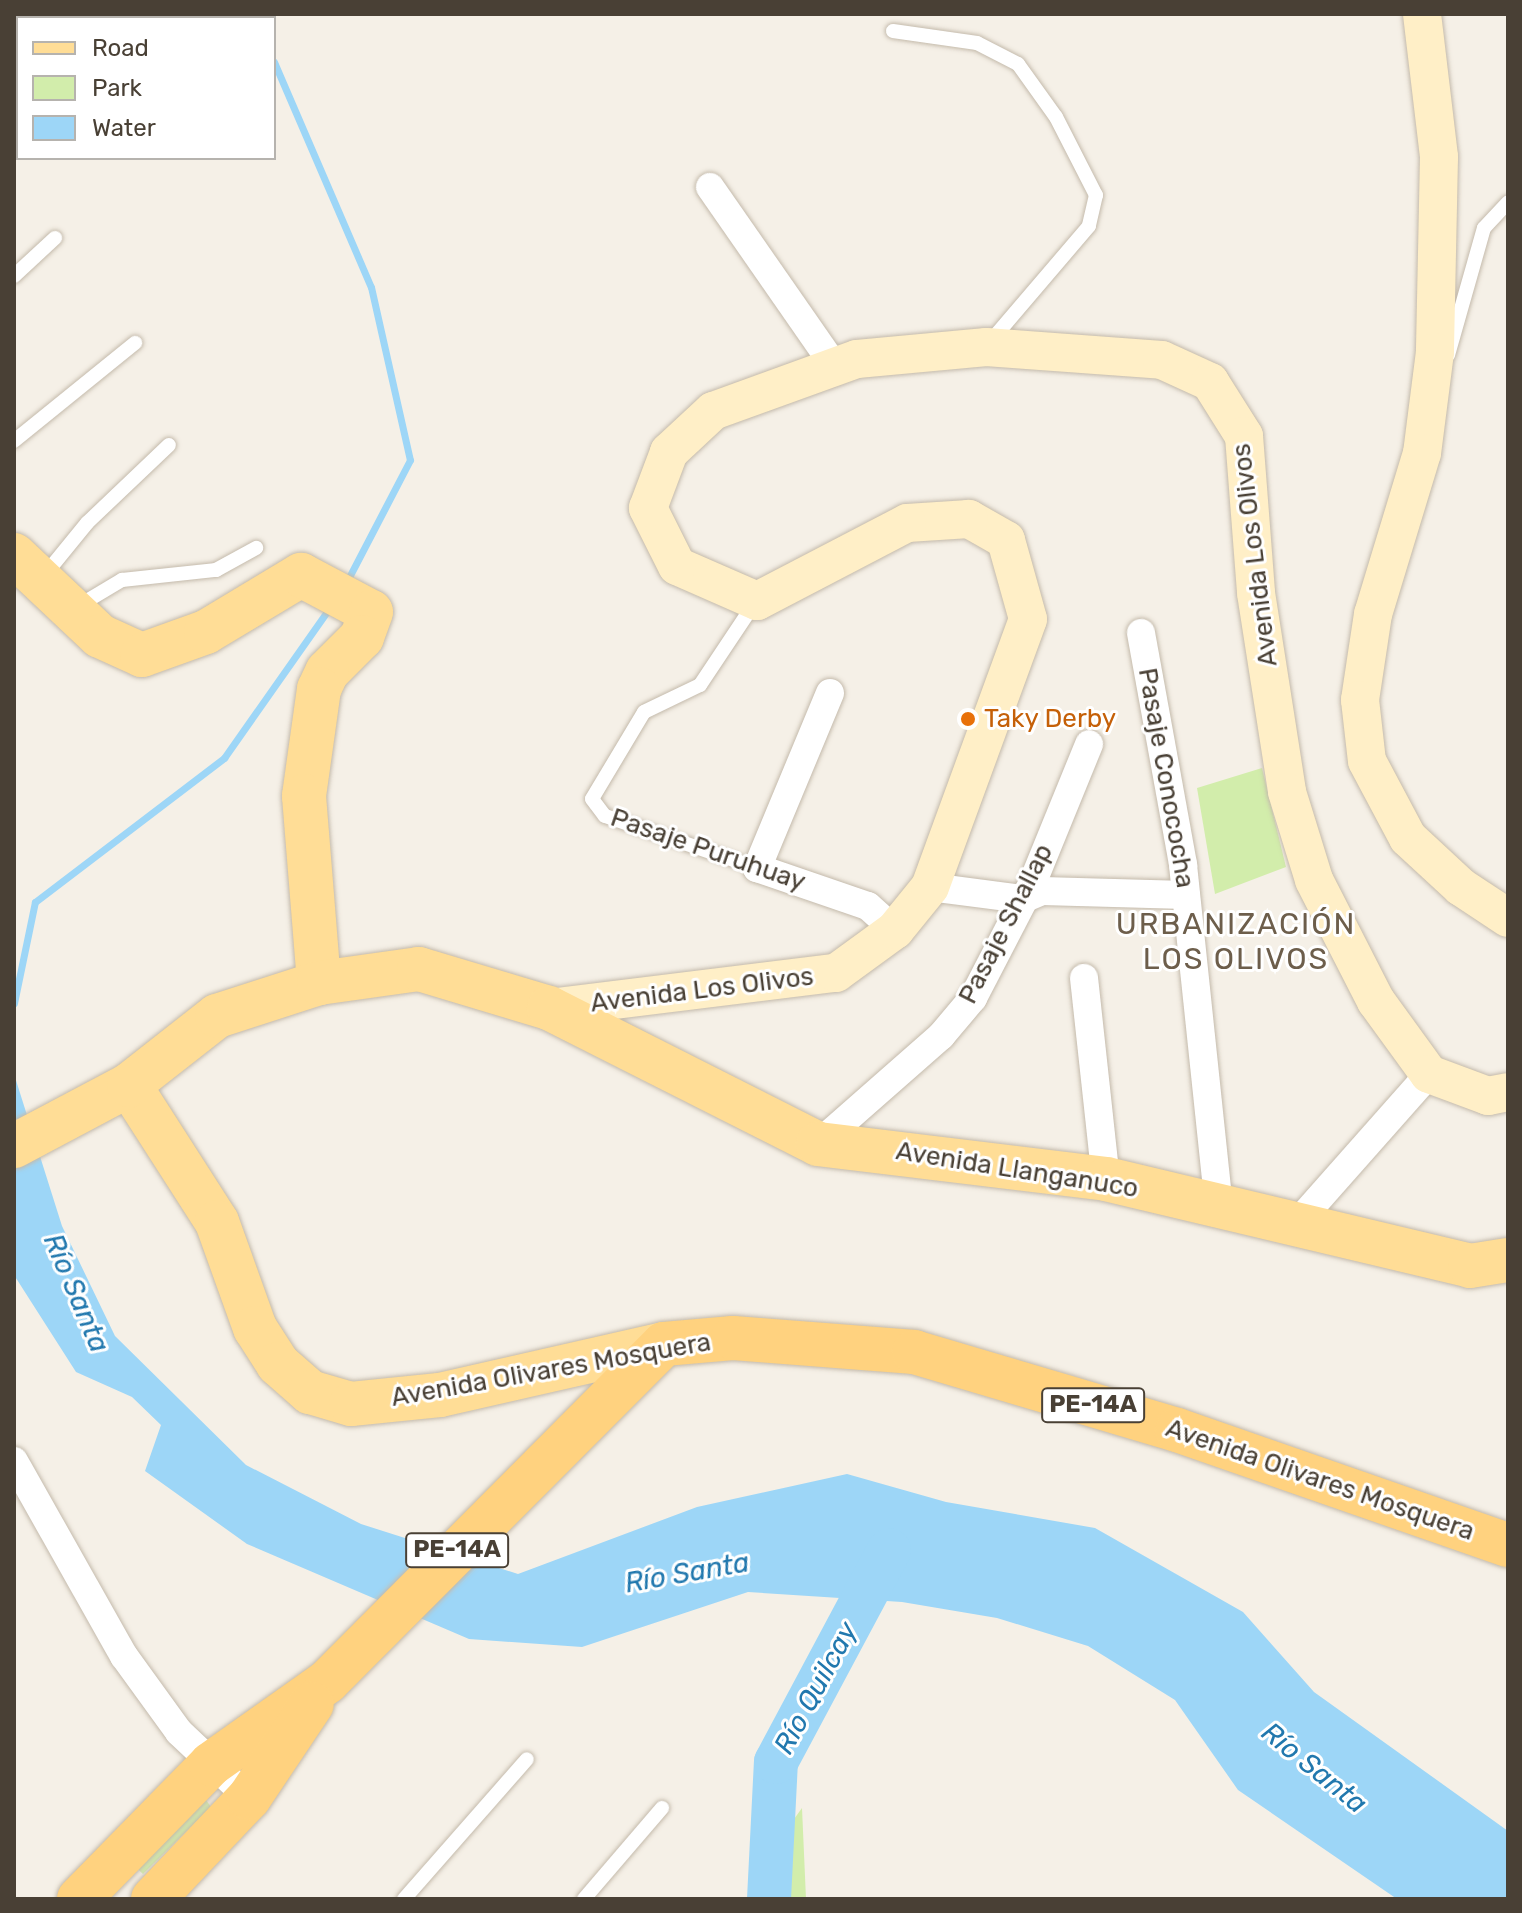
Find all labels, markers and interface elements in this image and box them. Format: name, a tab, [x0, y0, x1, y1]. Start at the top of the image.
legend	[16, 16, 276, 160]
text: Road	[92, 34, 149, 62]
text: Park	[92, 74, 142, 102]
text: Water	[92, 114, 156, 142]
street label: Avenida Los Olivos	[1226, 442, 1284, 668]
street label: Pasaje Conococha	[1131, 666, 1201, 890]
place label: Taky Derby	[984, 703, 1117, 735]
marker: Taky Derby	[959, 710, 977, 728]
street label: Pasaje Puruhuay	[606, 802, 810, 898]
street label: Pasaje Shallap	[952, 839, 1060, 1009]
district label: URBANIZACIÓN LOS OLIVOS	[1116, 906, 1356, 976]
street label: Avenida Los Olivos	[589, 961, 815, 1019]
street label: Avenida Llanganuco	[894, 1135, 1140, 1205]
water label: Río Santa	[36, 1229, 116, 1357]
street label: Avenida Olivares Mosquera	[389, 1326, 713, 1414]
road number: PE-14A	[1041, 1385, 1145, 1425]
street label: Avenida Olivares Mosquera	[1162, 1412, 1478, 1548]
road number: PE-14A	[405, 1530, 509, 1570]
water label: Río Santa	[622, 1546, 752, 1600]
water label: Río Quilcay	[767, 1616, 865, 1760]
water label: Río Santa	[1255, 1715, 1373, 1821]

